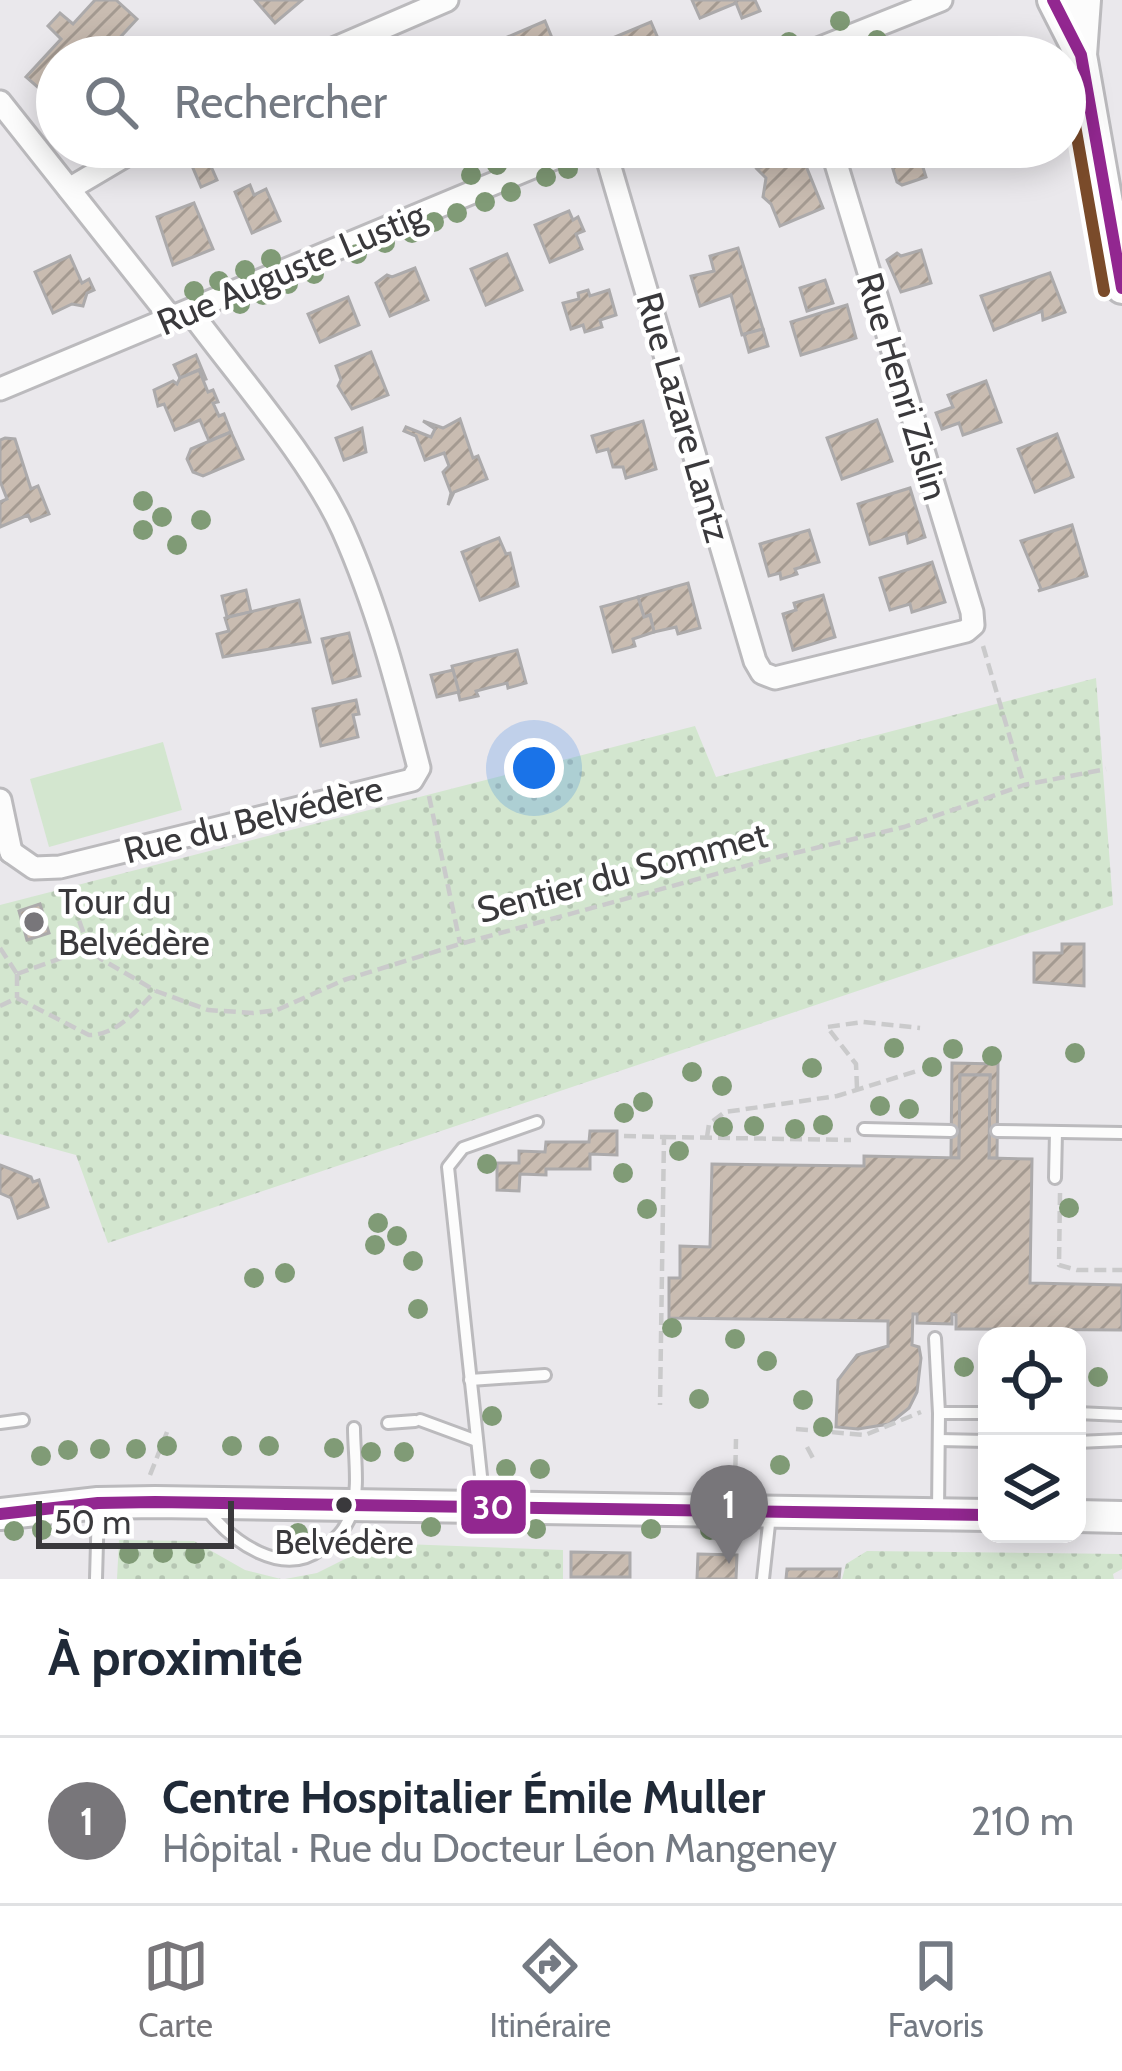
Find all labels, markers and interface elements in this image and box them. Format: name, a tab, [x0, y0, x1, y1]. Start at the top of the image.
search box	[36, 36, 1086, 168]
icon: search	[78, 69, 144, 135]
text: Rechercher	[174, 75, 387, 129]
street label: Rue Auguste Lustig	[150, 191, 433, 344]
street label: Rue Henri Zislin	[848, 267, 958, 505]
street label: Rue Lazare Lantz	[627, 287, 741, 547]
your location	[504, 738, 564, 798]
street label: Rue du Belvédère	[119, 766, 387, 872]
street label: Sentier du Sommet	[472, 812, 772, 932]
place label: Tour du Belvédère	[58, 879, 210, 964]
marker: Tour du Belvédère	[21, 909, 47, 935]
map controls	[978, 1327, 1086, 1543]
button: locate	[978, 1327, 1086, 1435]
button: layers	[978, 1435, 1086, 1543]
pin: 1	[690, 1465, 768, 1564]
line badge: 30	[459, 1478, 528, 1536]
text: 30	[472, 1487, 514, 1527]
marker: Belvédère	[333, 1494, 355, 1516]
scale bar	[36, 1495, 234, 1548]
text: 50 m	[54, 1502, 131, 1542]
place label: Belvédère	[274, 1522, 414, 1562]
text: À proximité	[48, 1626, 303, 1688]
text: Centre Hospitalier Émile Muller	[162, 1770, 765, 1824]
text: 1	[80, 1797, 94, 1845]
text: 210 m	[971, 1797, 1074, 1845]
text: Hôpital · Rue du Docteur Léon Mangeney	[162, 1824, 837, 1872]
tab: Carte	[138, 1933, 213, 2045]
tab: Itinéraire	[490, 1933, 611, 2045]
tab: Favoris	[888, 1933, 984, 2045]

